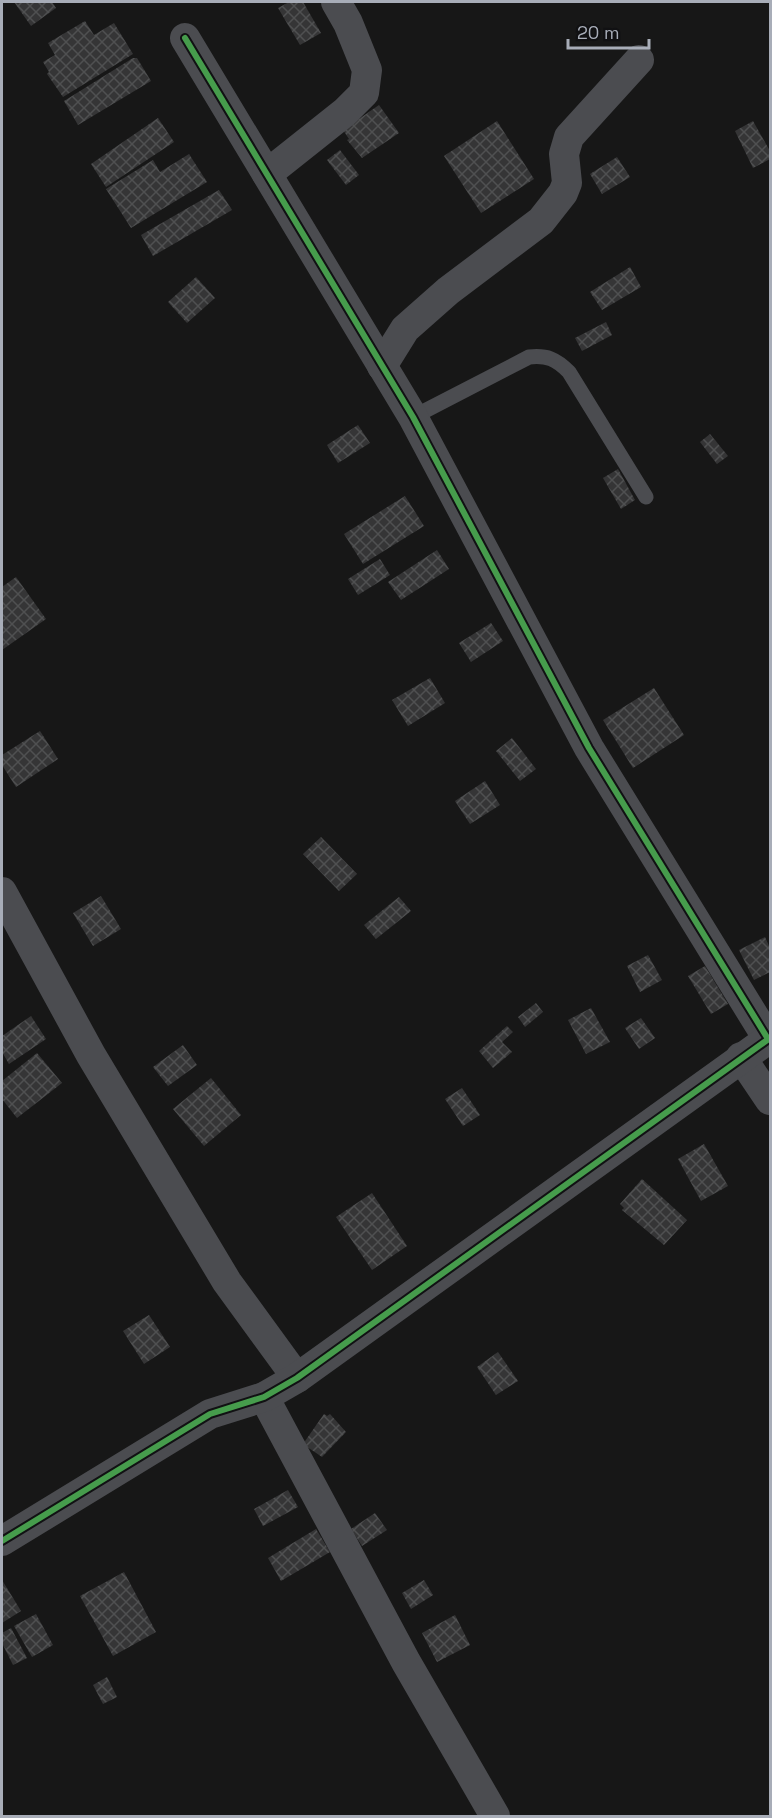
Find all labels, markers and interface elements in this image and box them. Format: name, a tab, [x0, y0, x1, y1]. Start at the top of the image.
scale bar	[568, 12, 649, 50]
text: 20 m	[577, 21, 620, 44]

